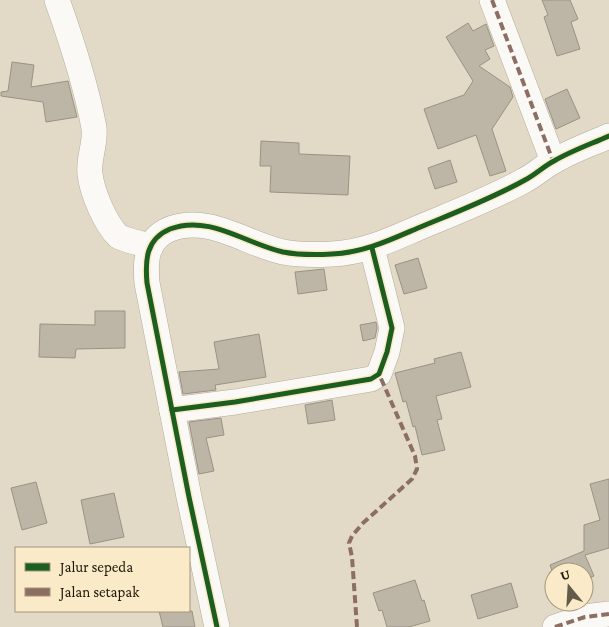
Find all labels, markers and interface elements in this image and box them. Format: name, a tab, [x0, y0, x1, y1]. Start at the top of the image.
legend	[15, 547, 190, 612]
text: Jalur sepeda	[58, 559, 133, 576]
north arrow	[544, 562, 594, 612]
text: U	[558, 565, 572, 584]
text: Jalan setapak	[58, 584, 140, 601]

